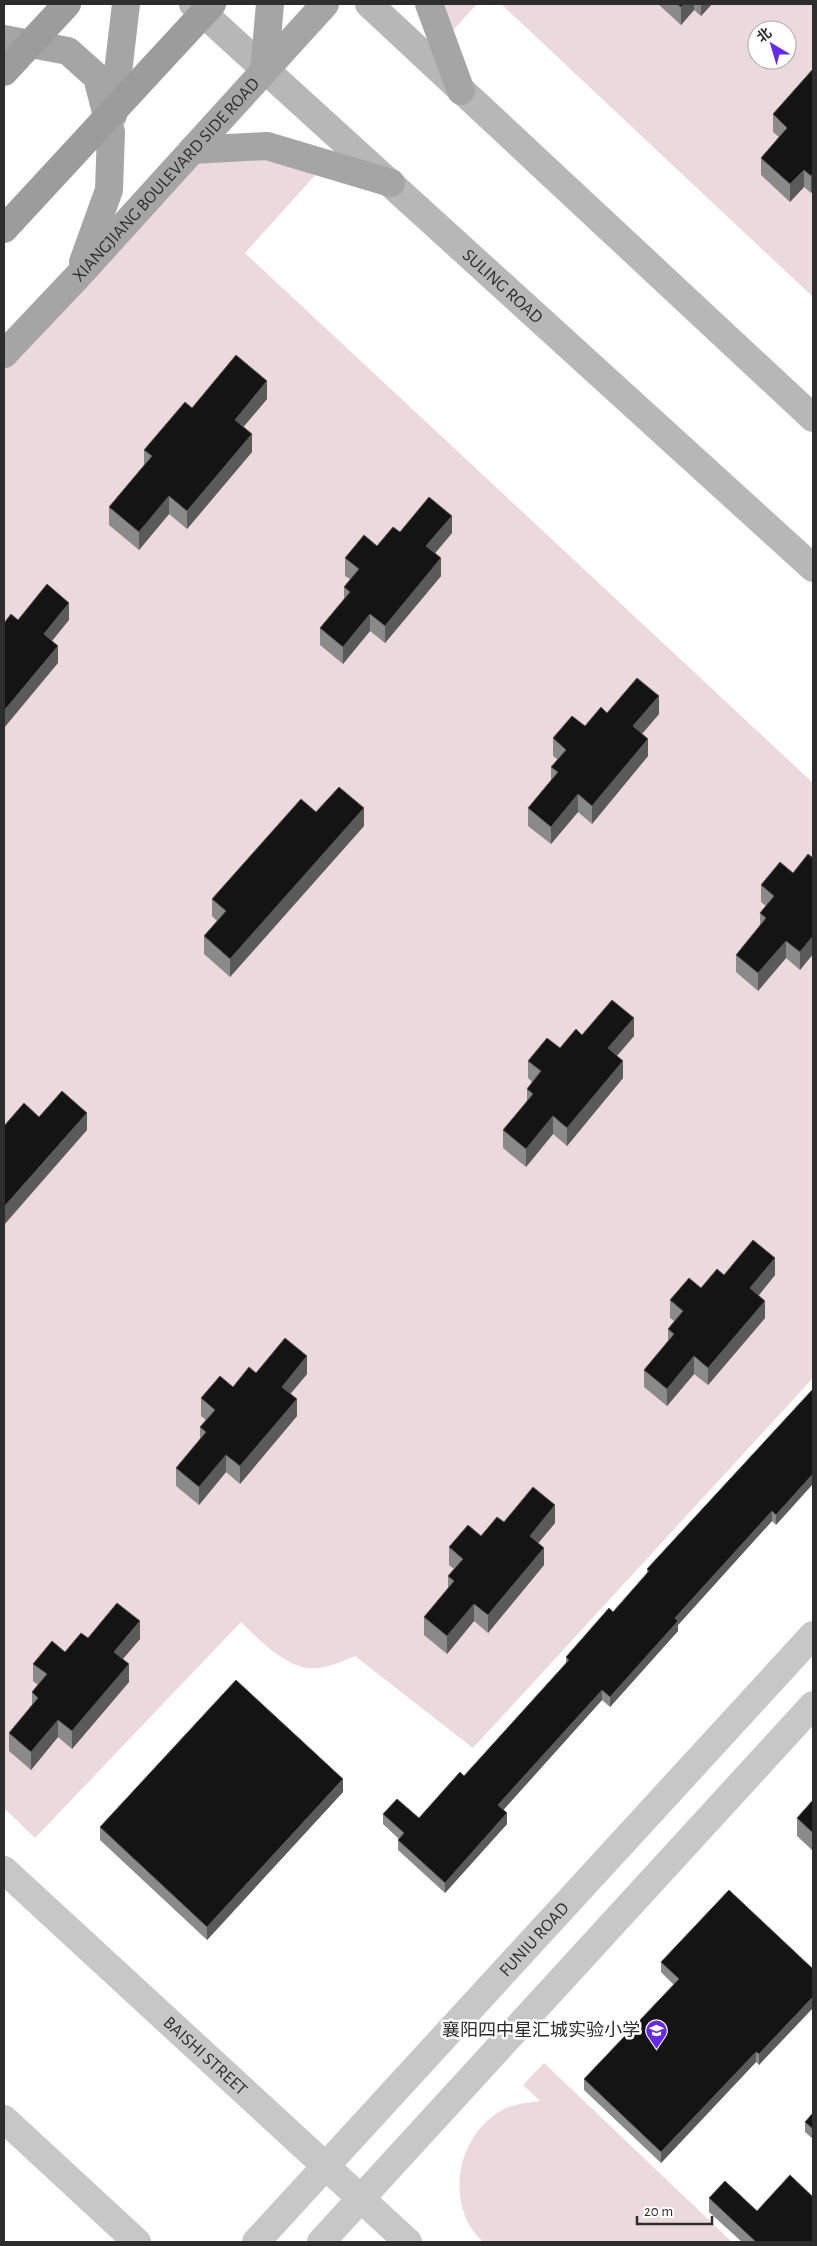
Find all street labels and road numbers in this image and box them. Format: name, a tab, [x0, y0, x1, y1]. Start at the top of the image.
street label: XIANGJIANG BOULEVARD SIDE ROAD	[70, 75, 263, 285]
street label: SULING ROAD	[459, 246, 546, 327]
street label: FUNIU ROAD	[496, 1899, 573, 1980]
street label: BAISHI STREET	[160, 2014, 250, 2099]

